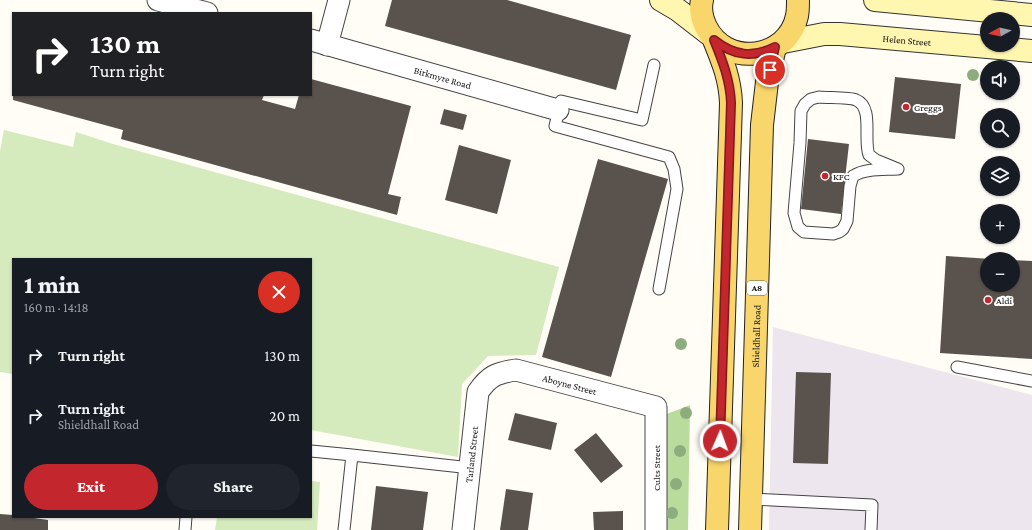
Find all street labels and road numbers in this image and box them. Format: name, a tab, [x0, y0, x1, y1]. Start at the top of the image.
street label: Helen Street	[882, 32, 932, 48]
street label: Birkmyre Road	[413, 64, 473, 91]
road number: A8	[747, 281, 767, 295]
street label: Shieldhall Road	[749, 304, 762, 367]
street label: Aboyne Street	[541, 372, 598, 397]
street label: Tarland Street	[463, 425, 480, 483]
street label: Cults Street	[651, 444, 662, 491]

